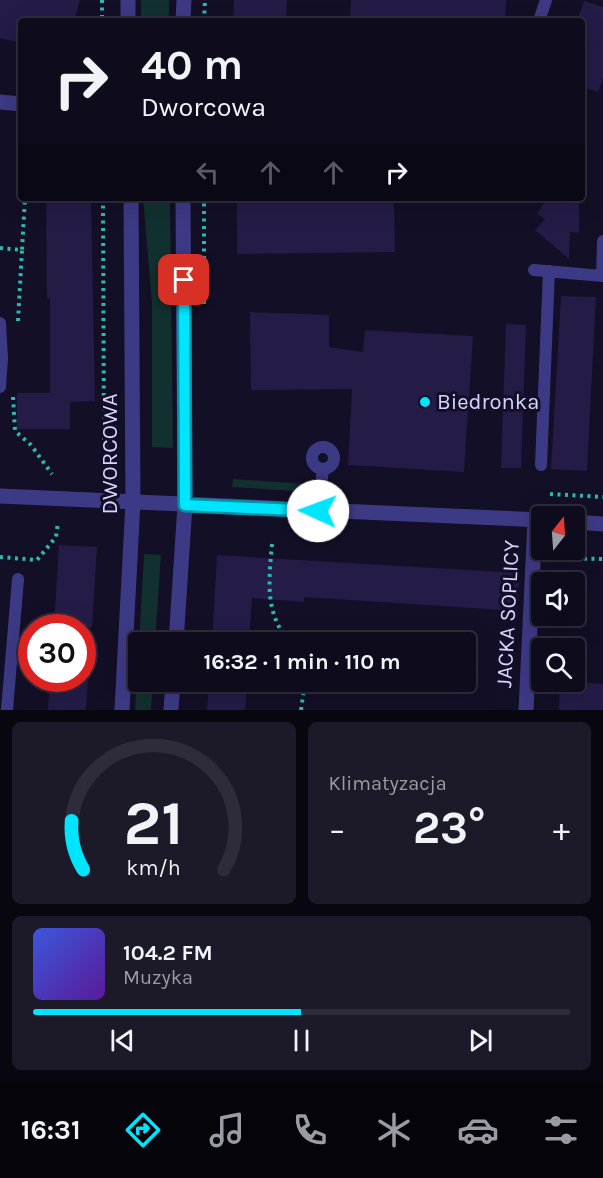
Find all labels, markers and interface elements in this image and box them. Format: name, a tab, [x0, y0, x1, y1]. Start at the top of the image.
text: 40 m	[141, 40, 243, 90]
icon: right	[42, 42, 120, 120]
text: Dworcowa	[141, 91, 266, 123]
icon: left	[191, 156, 224, 189]
icon: ahead	[254, 156, 287, 189]
icon: ahead	[317, 156, 350, 189]
icon: right	[380, 156, 413, 189]
pin	[158, 254, 209, 305]
icon: arrive	[167, 263, 200, 296]
place label: Biedronka	[437, 389, 539, 415]
street label: DWORCOWA	[97, 393, 123, 515]
marker: Biedronka	[418, 395, 432, 409]
position arrow	[286, 479, 350, 543]
north arrow	[531, 506, 585, 560]
map controls	[531, 506, 585, 692]
street label: JACKA SOPLICY	[491, 539, 525, 689]
button: sound	[531, 572, 585, 626]
speed limit sign: 30	[18, 614, 96, 692]
button: search	[531, 638, 585, 692]
text: 16:32 · 1 min · 110 m	[203, 649, 401, 675]
text: Klimatyzacja	[329, 772, 447, 795]
text: 21	[124, 787, 184, 860]
text: 23°	[413, 802, 486, 854]
text: −	[329, 810, 346, 848]
text: +	[553, 810, 570, 848]
text: km/h	[127, 855, 181, 880]
text: 104.2 FM	[123, 940, 213, 966]
text: Muzyka	[123, 966, 193, 989]
icon: previous	[106, 1024, 139, 1057]
icon: pause	[285, 1024, 318, 1057]
icon: next	[464, 1024, 497, 1057]
icon: directions	[122, 1109, 164, 1151]
icon: music	[206, 1109, 248, 1151]
icon: phone	[289, 1109, 331, 1151]
icon: climate	[373, 1109, 415, 1151]
icon: car	[457, 1109, 499, 1151]
icon: filters	[540, 1109, 582, 1151]
text: 16:31	[21, 1114, 81, 1146]

